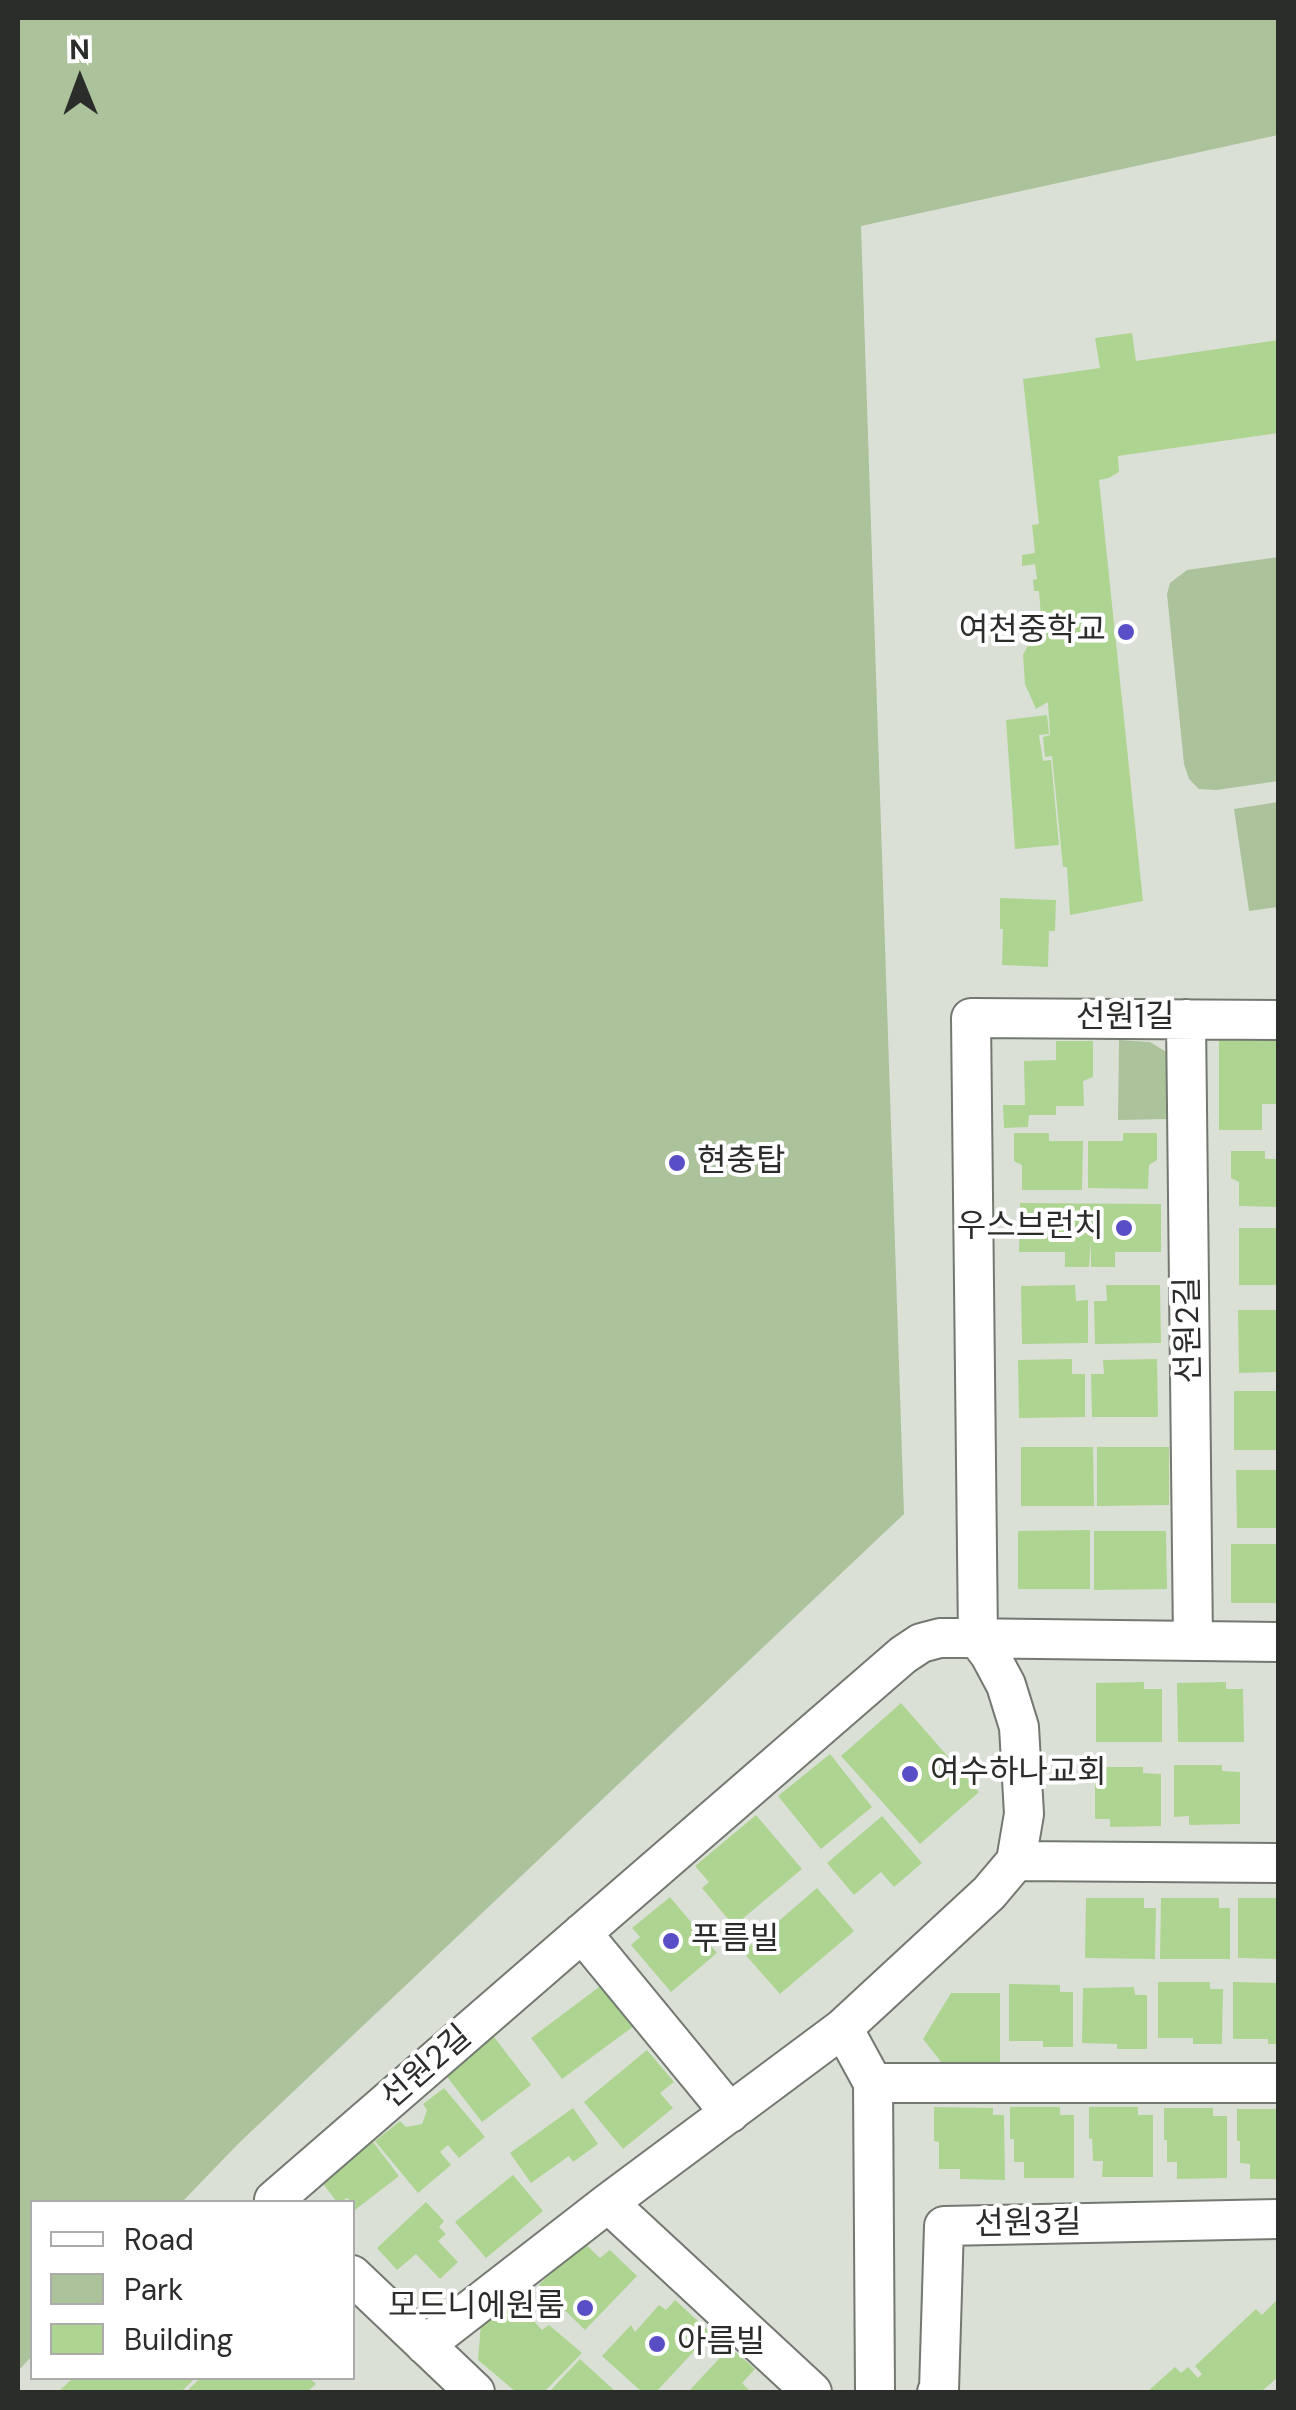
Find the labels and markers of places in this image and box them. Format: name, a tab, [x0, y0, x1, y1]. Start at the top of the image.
place label: 여천중학교	[959, 613, 1106, 651]
marker: 여천중학교	[1115, 621, 1137, 643]
place label: 현충탑	[697, 1144, 785, 1182]
marker: 현충탑	[666, 1152, 688, 1174]
place label: 우스브런치	[957, 1209, 1104, 1247]
marker: 우스브런치	[1113, 1217, 1135, 1239]
place label: 여수하나교회	[930, 1755, 1107, 1793]
marker: 여수하나교회	[899, 1763, 921, 1785]
place label: 푸름빌	[691, 1922, 779, 1960]
marker: 푸름빌	[660, 1930, 682, 1952]
place label: 모드니에원룸	[388, 2289, 565, 2327]
marker: 모드니에원룸	[574, 2297, 596, 2319]
place label: 아름빌	[677, 2325, 765, 2363]
marker: 아름빌	[646, 2333, 668, 2355]

